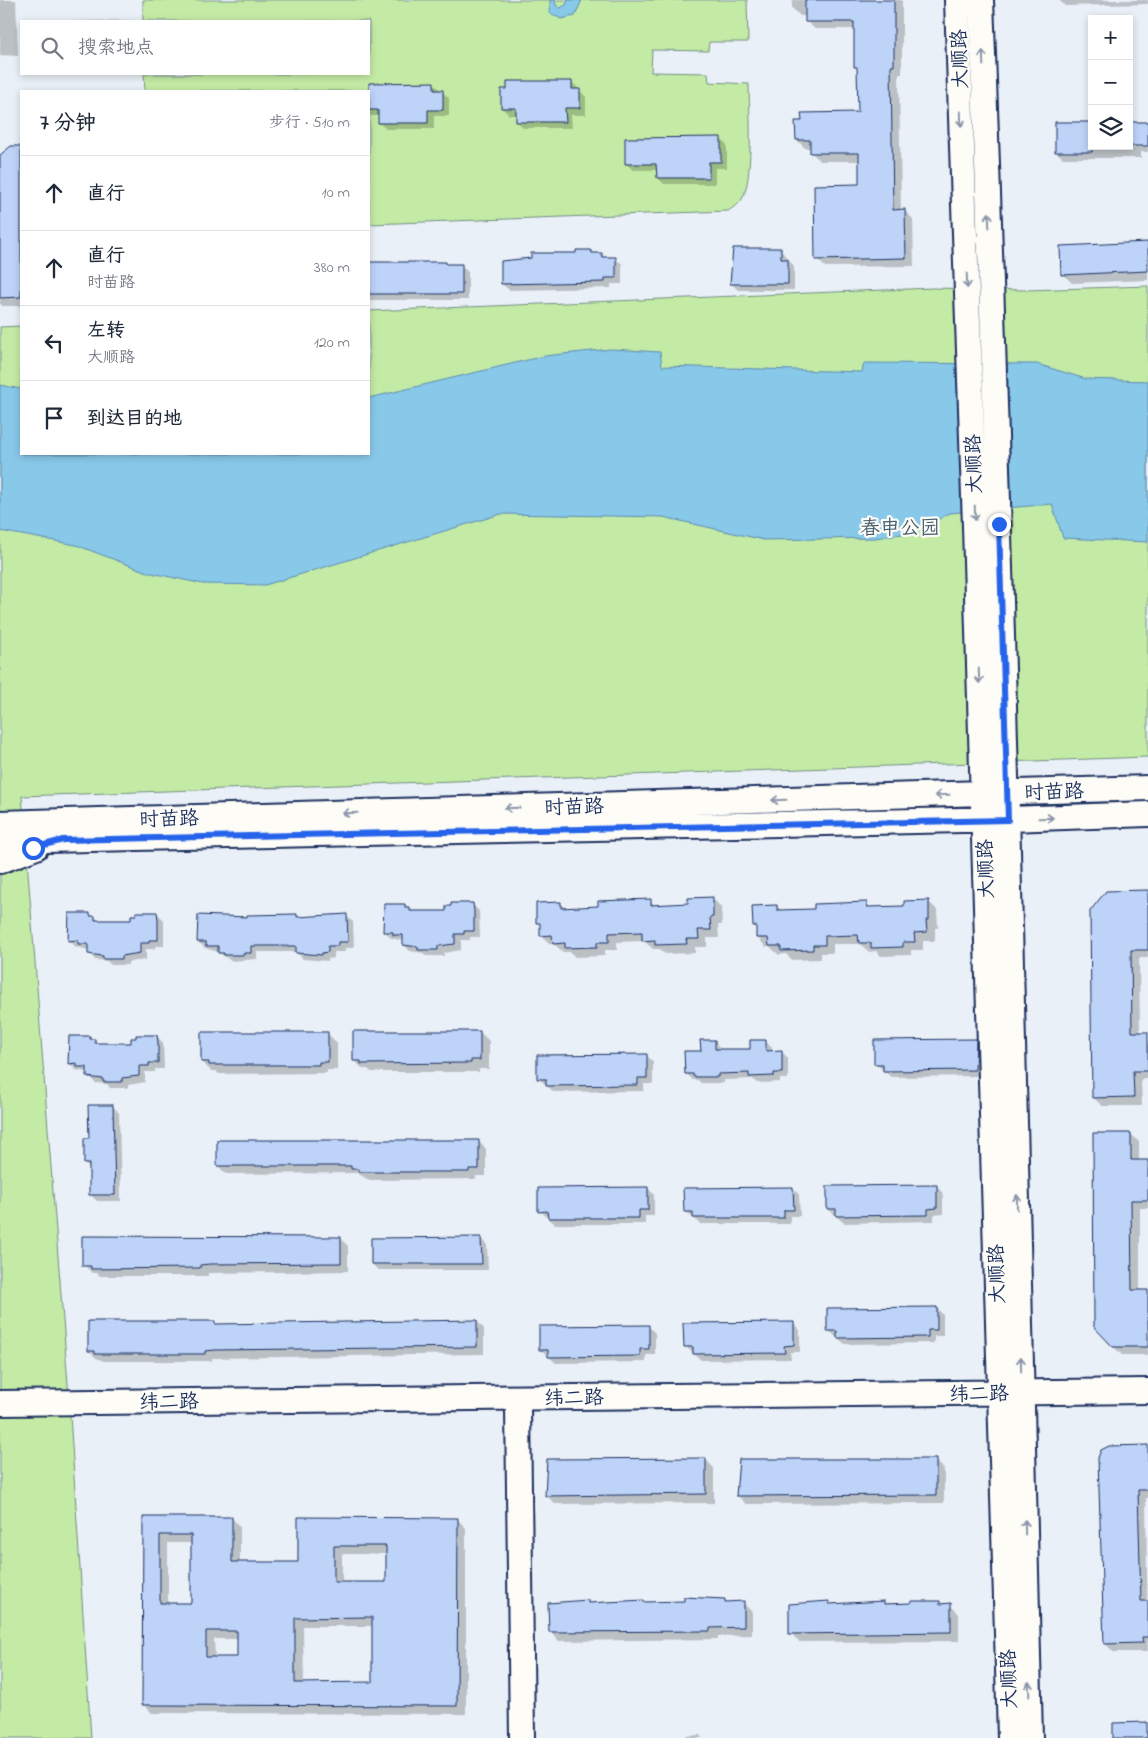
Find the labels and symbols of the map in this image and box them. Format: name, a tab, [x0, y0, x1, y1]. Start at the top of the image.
street label: 大顺路	[946, 27, 977, 89]
one-way arrow	[978, 50, 988, 66]
one-way arrow	[957, 110, 966, 126]
one-way arrow	[985, 212, 994, 228]
one-way arrow	[962, 273, 971, 289]
street label: 大顺路	[960, 432, 991, 494]
one-way arrow	[970, 505, 979, 521]
route end	[988, 513, 1011, 536]
park label: 春申公园	[860, 515, 940, 544]
one-way arrow	[975, 668, 984, 684]
street label: 时苗路	[1024, 778, 1086, 809]
one-way arrow	[934, 790, 950, 799]
street label: 时苗路	[544, 793, 606, 824]
one-way arrow	[772, 795, 788, 804]
one-way arrow	[504, 803, 520, 812]
street label: 时苗路	[139, 805, 201, 836]
one-way arrow	[342, 808, 358, 817]
one-way arrow	[1038, 813, 1054, 823]
route start	[22, 837, 45, 860]
street label: 大顺路	[972, 837, 1003, 899]
one-way arrow	[1012, 1194, 1022, 1210]
street label: 大顺路	[983, 1242, 1014, 1304]
one-way arrow	[1016, 1357, 1026, 1373]
street label: 纬二路	[949, 1380, 1010, 1411]
street label: 纬二路	[544, 1384, 605, 1415]
street label: 纬二路	[139, 1388, 200, 1419]
one-way arrow	[1020, 1519, 1030, 1536]
street label: 大顺路	[995, 1647, 1026, 1709]
one-way arrow	[1024, 1682, 1033, 1698]

